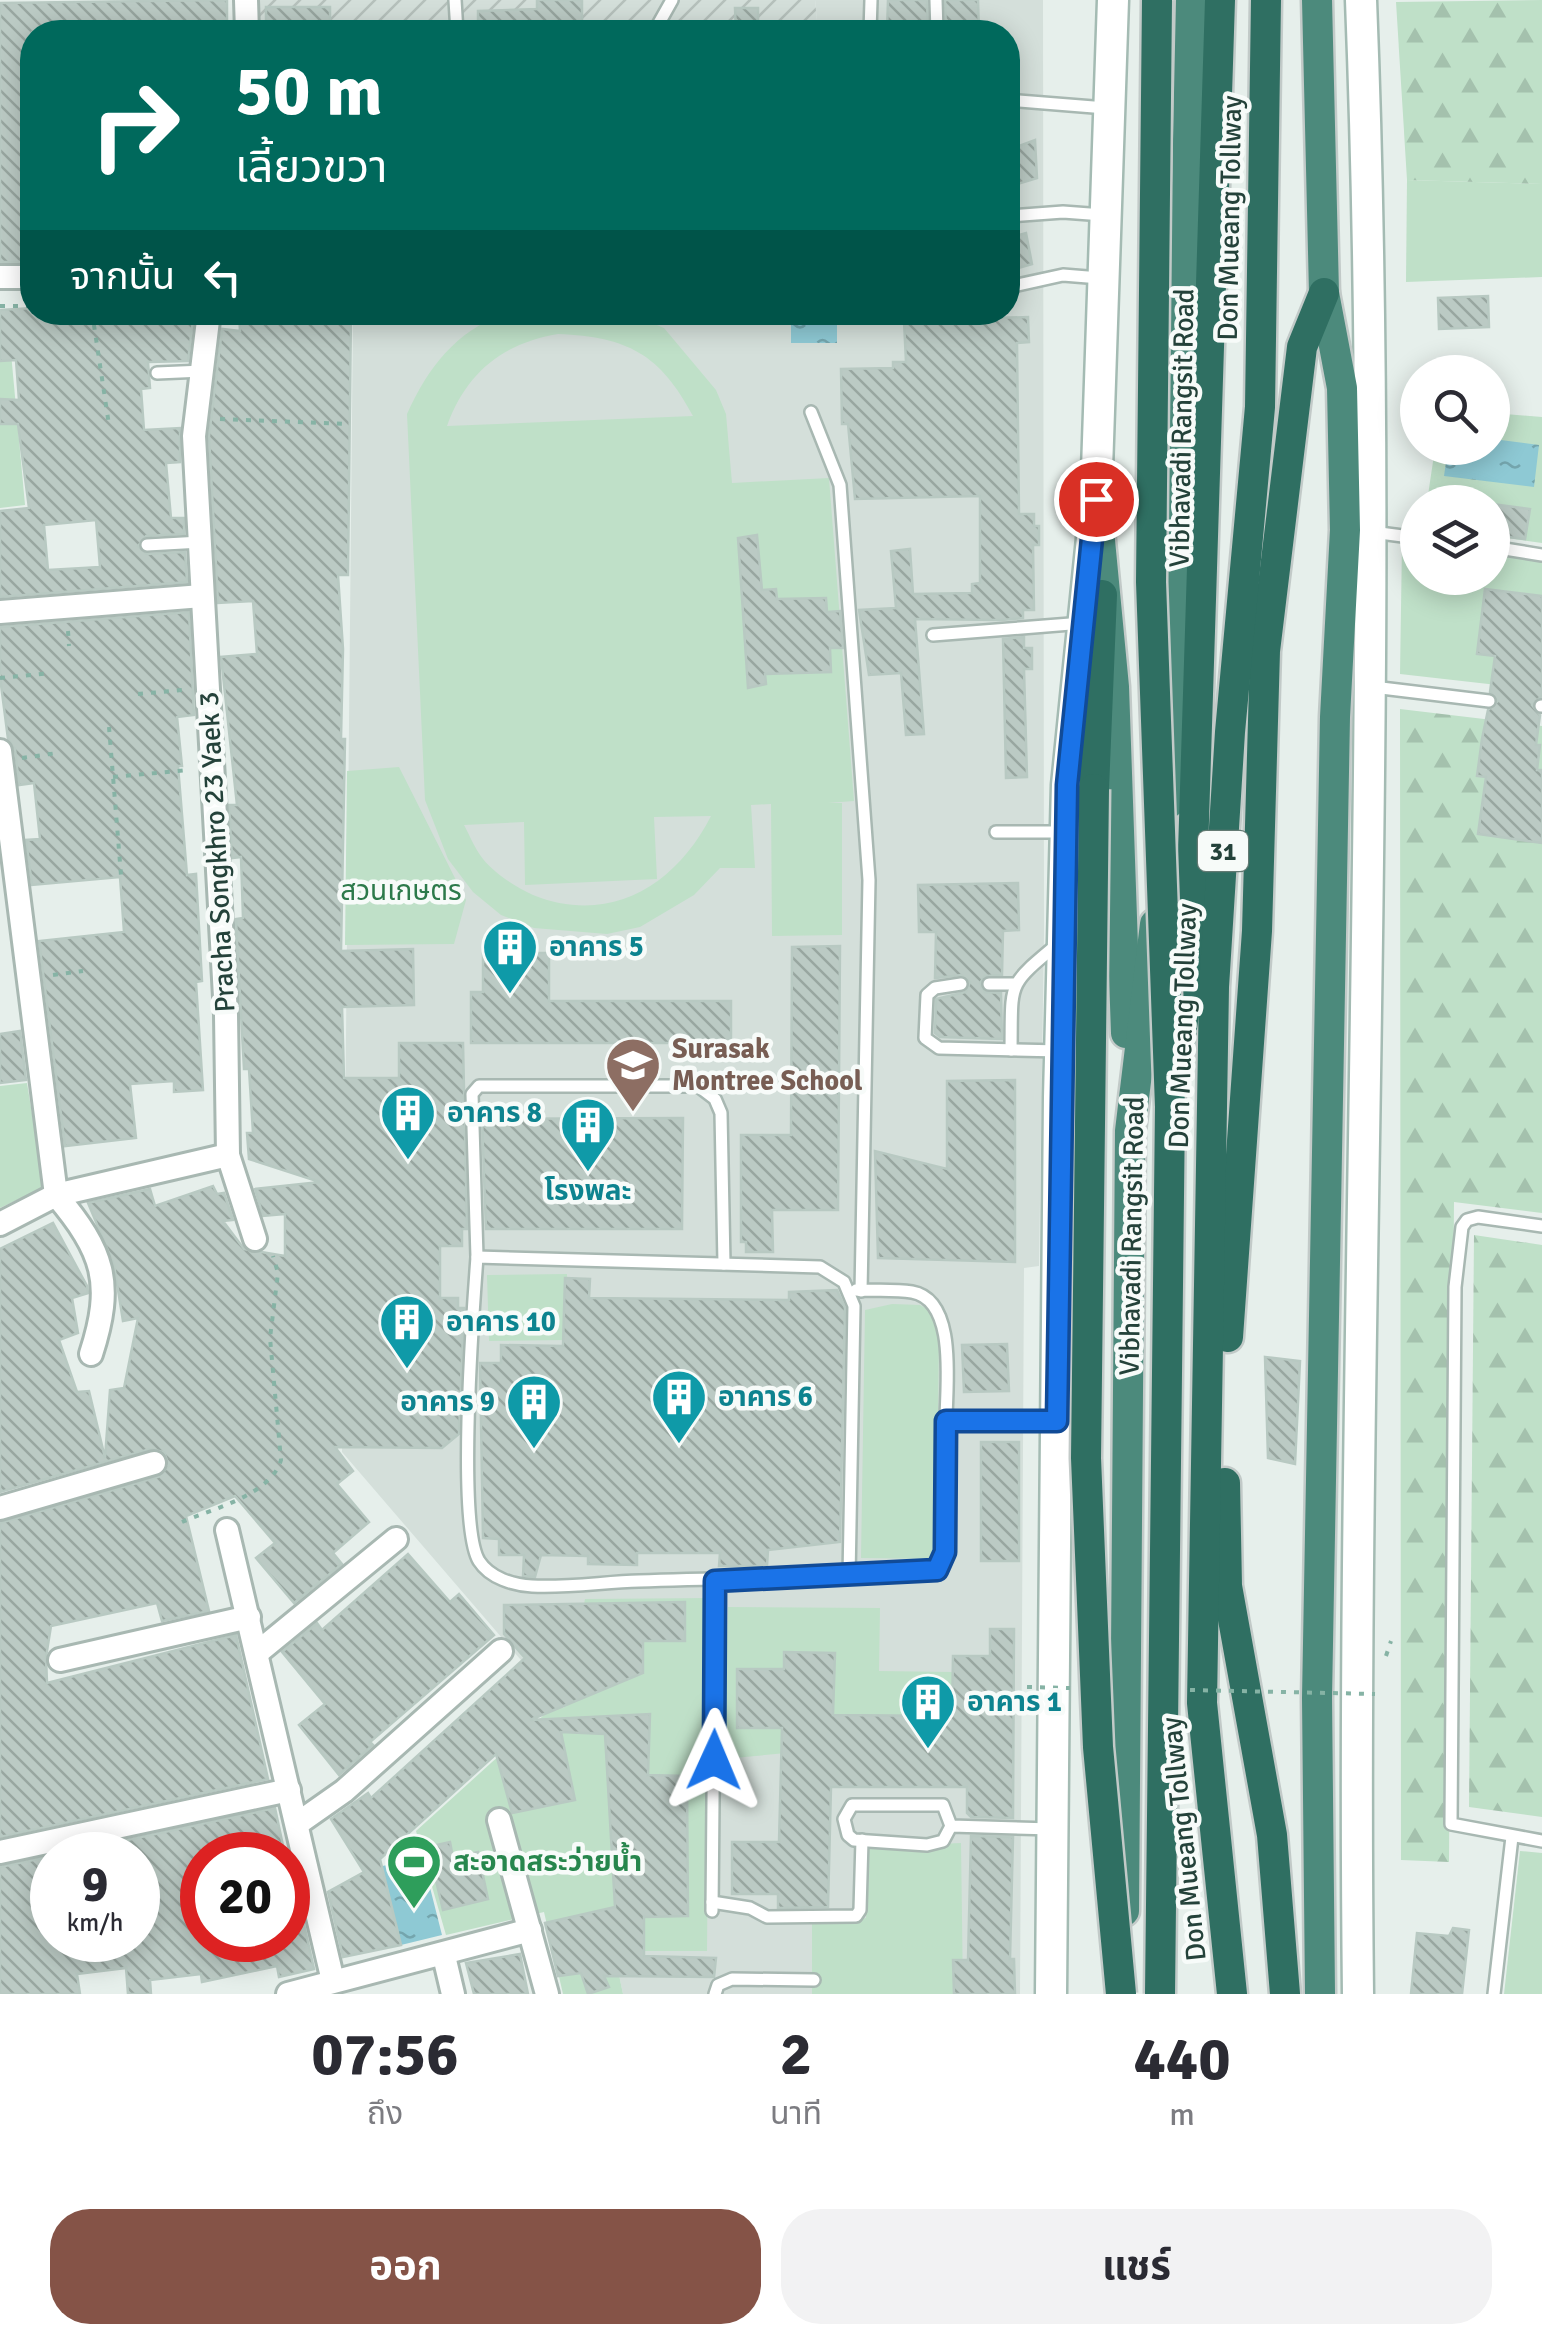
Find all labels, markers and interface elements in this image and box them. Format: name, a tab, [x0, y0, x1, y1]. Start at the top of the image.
text: 50 m	[235, 48, 383, 134]
icon: right	[70, 60, 200, 190]
street label: Don Mueang Tollway	[1211, 95, 1249, 341]
text: เลี้ยวขวา	[235, 140, 387, 195]
icon: left	[195, 250, 250, 305]
text: จากนั้น	[70, 253, 175, 300]
street label: Vibhavadi Rangsit Road	[1163, 288, 1201, 568]
map controls	[1400, 355, 1510, 595]
button: search	[1400, 355, 1510, 465]
pin	[1054, 457, 1139, 542]
icon: arrive	[1069, 472, 1124, 527]
button: layers	[1400, 485, 1510, 595]
street label: Pracha Songkhro 23 Yaek 3	[192, 691, 242, 1013]
road number: 31	[1198, 831, 1248, 871]
park label: สวนเกษตร	[340, 874, 462, 908]
street label: Don Mueang Tollway	[1162, 903, 1204, 1149]
building icon: อาคาร 5	[480, 917, 540, 996]
place label: อาคาร 5	[549, 930, 644, 964]
place label: Surasak Montree School	[672, 1032, 863, 1098]
school or university icon: Surasak Montree School	[603, 1035, 663, 1114]
building icon: อาคาร 8	[378, 1083, 438, 1162]
building icon: โรงพละ	[558, 1095, 618, 1174]
place label: อาคาร 8	[447, 1096, 542, 1130]
street label: Vibhavadi Rangsit Road	[1113, 1096, 1151, 1376]
place label: โรงพละ	[544, 1174, 632, 1208]
building icon: อาคาร 10	[377, 1292, 437, 1371]
place label: อาคาร 10	[446, 1305, 556, 1339]
building icon: อาคาร 6	[649, 1367, 709, 1446]
building icon: อาคาร 9	[504, 1372, 564, 1451]
place label: อาคาร 6	[718, 1380, 813, 1414]
place label: อาคาร 9	[400, 1385, 495, 1419]
building icon: อาคาร 1	[898, 1672, 958, 1751]
place label: อาคาร 1	[967, 1685, 1062, 1719]
position arrow	[662, 1708, 766, 1812]
street label: Don Mueang Tollway	[1154, 1715, 1214, 1963]
speed limit sign: 20	[180, 1832, 310, 1962]
sports icon: สะอาดสระว่ายน้ำ	[384, 1832, 444, 1911]
place label: สะอาดสระว่ายน้ำ	[453, 1841, 642, 1879]
text: 9	[81, 1854, 109, 1916]
text: km/h	[67, 1907, 123, 1938]
text: 07:56	[311, 2018, 459, 2092]
text: 2	[780, 2018, 812, 2092]
text: 440	[1133, 2023, 1231, 2097]
text: ถึง	[367, 2094, 403, 2133]
text: นาที	[770, 2094, 822, 2133]
text: m	[1169, 2095, 1195, 2134]
button: ออก	[50, 2209, 761, 2324]
button: แชร์	[781, 2209, 1492, 2324]

